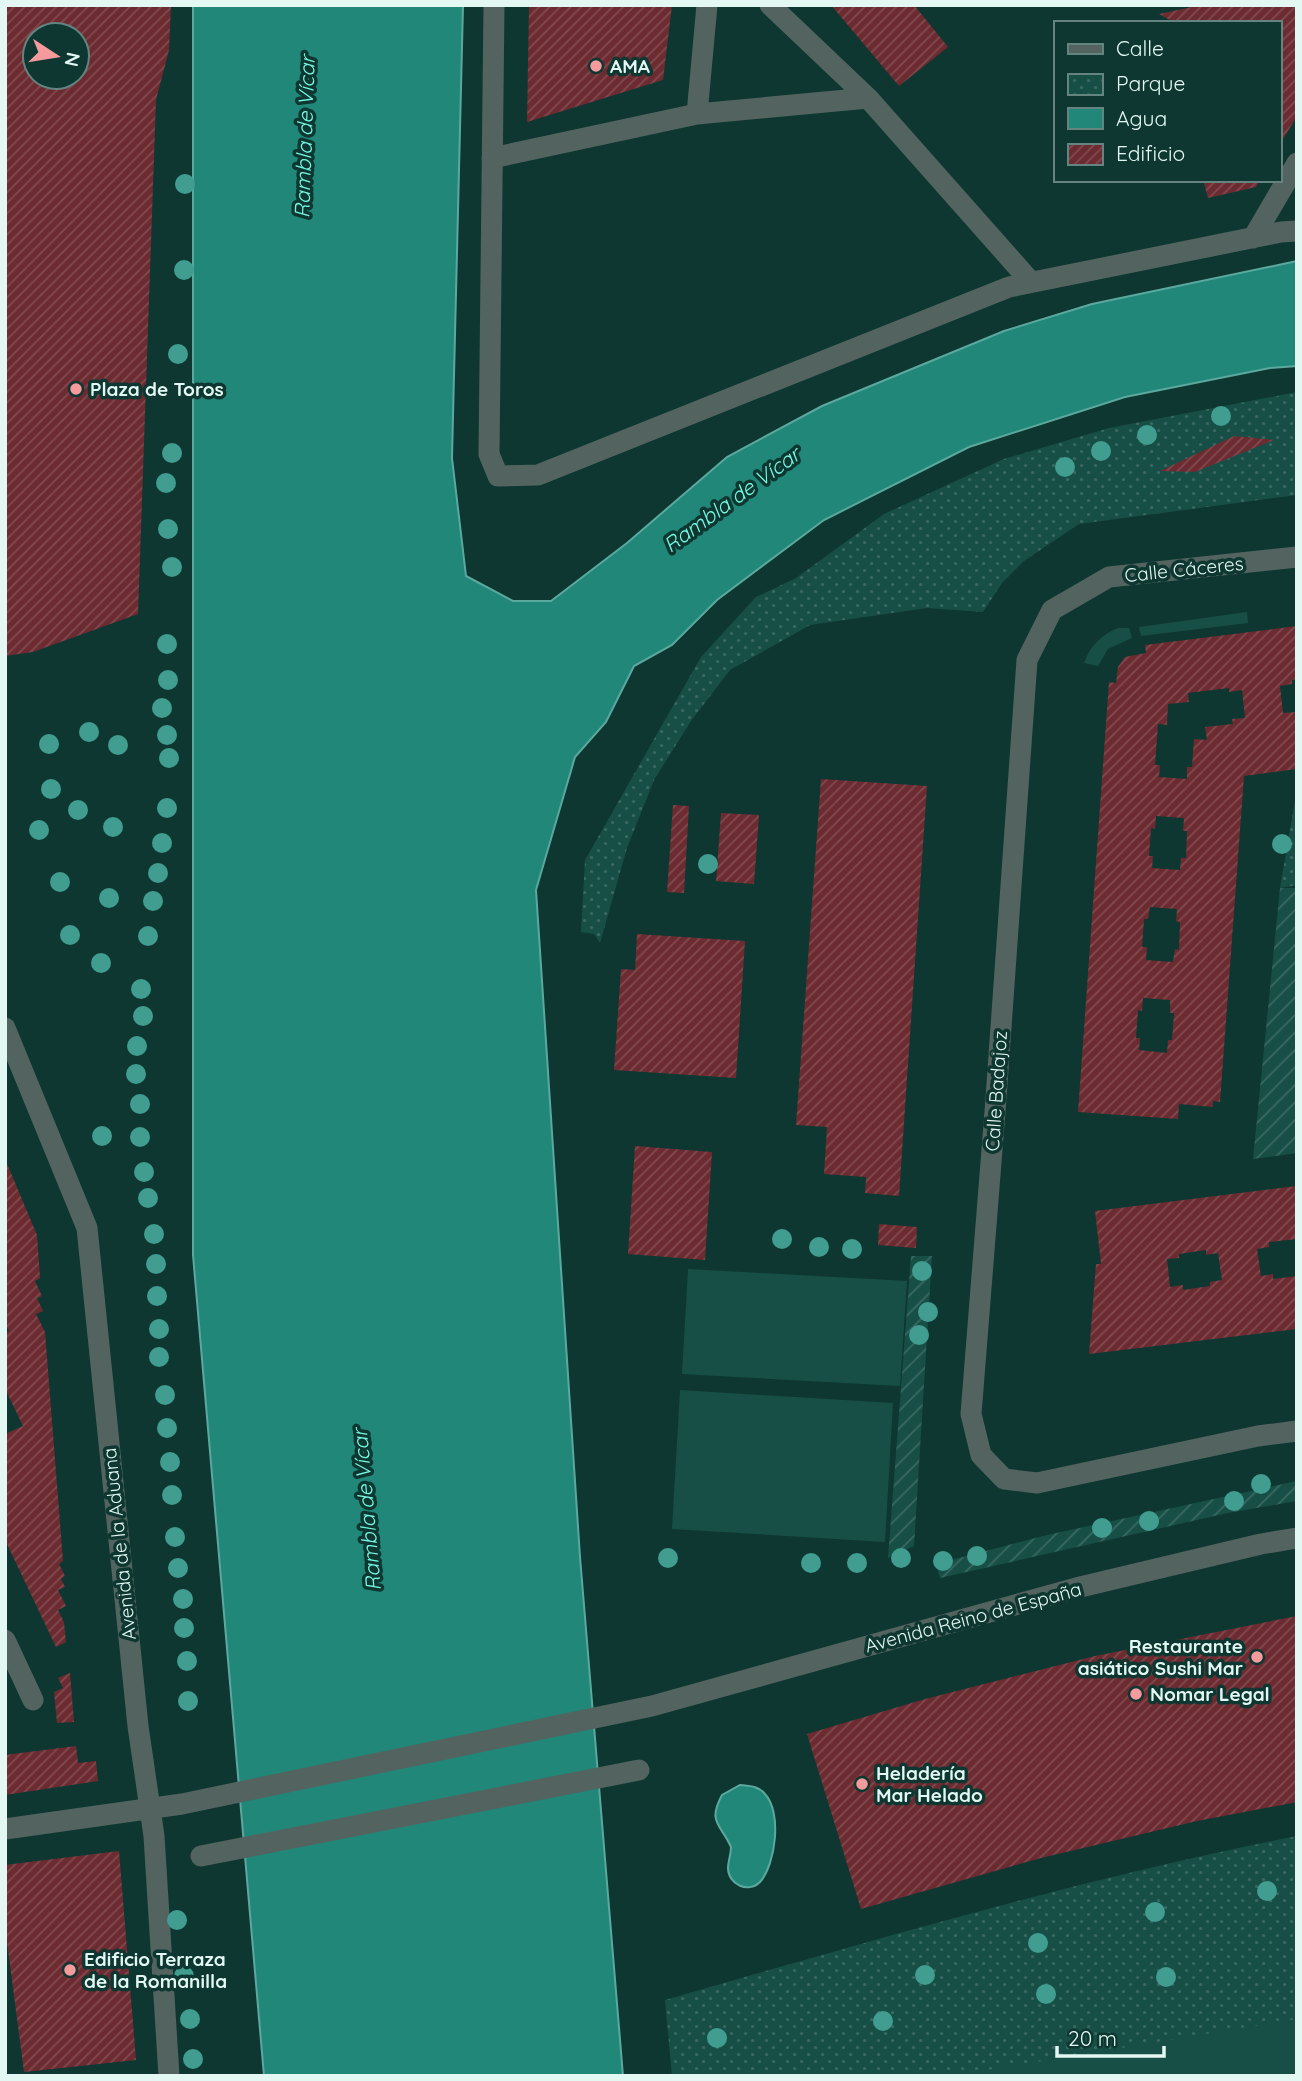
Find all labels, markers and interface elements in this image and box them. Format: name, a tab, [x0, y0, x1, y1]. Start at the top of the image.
north arrow	[21, 21, 91, 91]
legend	[1054, 21, 1281, 182]
text: Calle	[1116, 35, 1164, 61]
text: N	[59, 50, 86, 69]
water label: Rambla de Vícar	[288, 52, 320, 219]
place label: AMA	[610, 54, 650, 78]
marker: AMA	[588, 58, 604, 74]
text: Parque	[1116, 70, 1185, 96]
text: Agua	[1116, 105, 1167, 131]
text: Edificio	[1116, 140, 1185, 166]
place label: Plaza de Toros	[90, 377, 224, 401]
marker: Plaza de Toros	[68, 381, 84, 397]
water label: Rambla de Vícar	[658, 439, 807, 557]
street label: Calle Cáceres	[1123, 551, 1245, 587]
street label: Calle Badajoz	[980, 1030, 1012, 1152]
water label: Rambla de Vícar	[346, 1425, 386, 1592]
street label: Avenida de la Aduana	[97, 1447, 141, 1641]
street label: Avenida Reino de España	[862, 1576, 1084, 1658]
place label: Restaurante asiático Sushi Mar	[1078, 1634, 1243, 1680]
marker: Restaurante asiático Sushi Mar	[1249, 1649, 1265, 1665]
place label: Nomar Legal	[1150, 1682, 1270, 1706]
marker: Nomar Legal	[1128, 1686, 1144, 1702]
place label: Heladería Mar Helado	[876, 1761, 983, 1807]
marker: Heladería Mar Helado	[854, 1776, 870, 1792]
place label: Edificio Terraza de la Romanilla	[84, 1947, 227, 1993]
marker: Edificio Terraza de la Romanilla	[62, 1962, 78, 1978]
scale bar	[1057, 2014, 1164, 2058]
text: 20 m	[1068, 2025, 1117, 2051]

